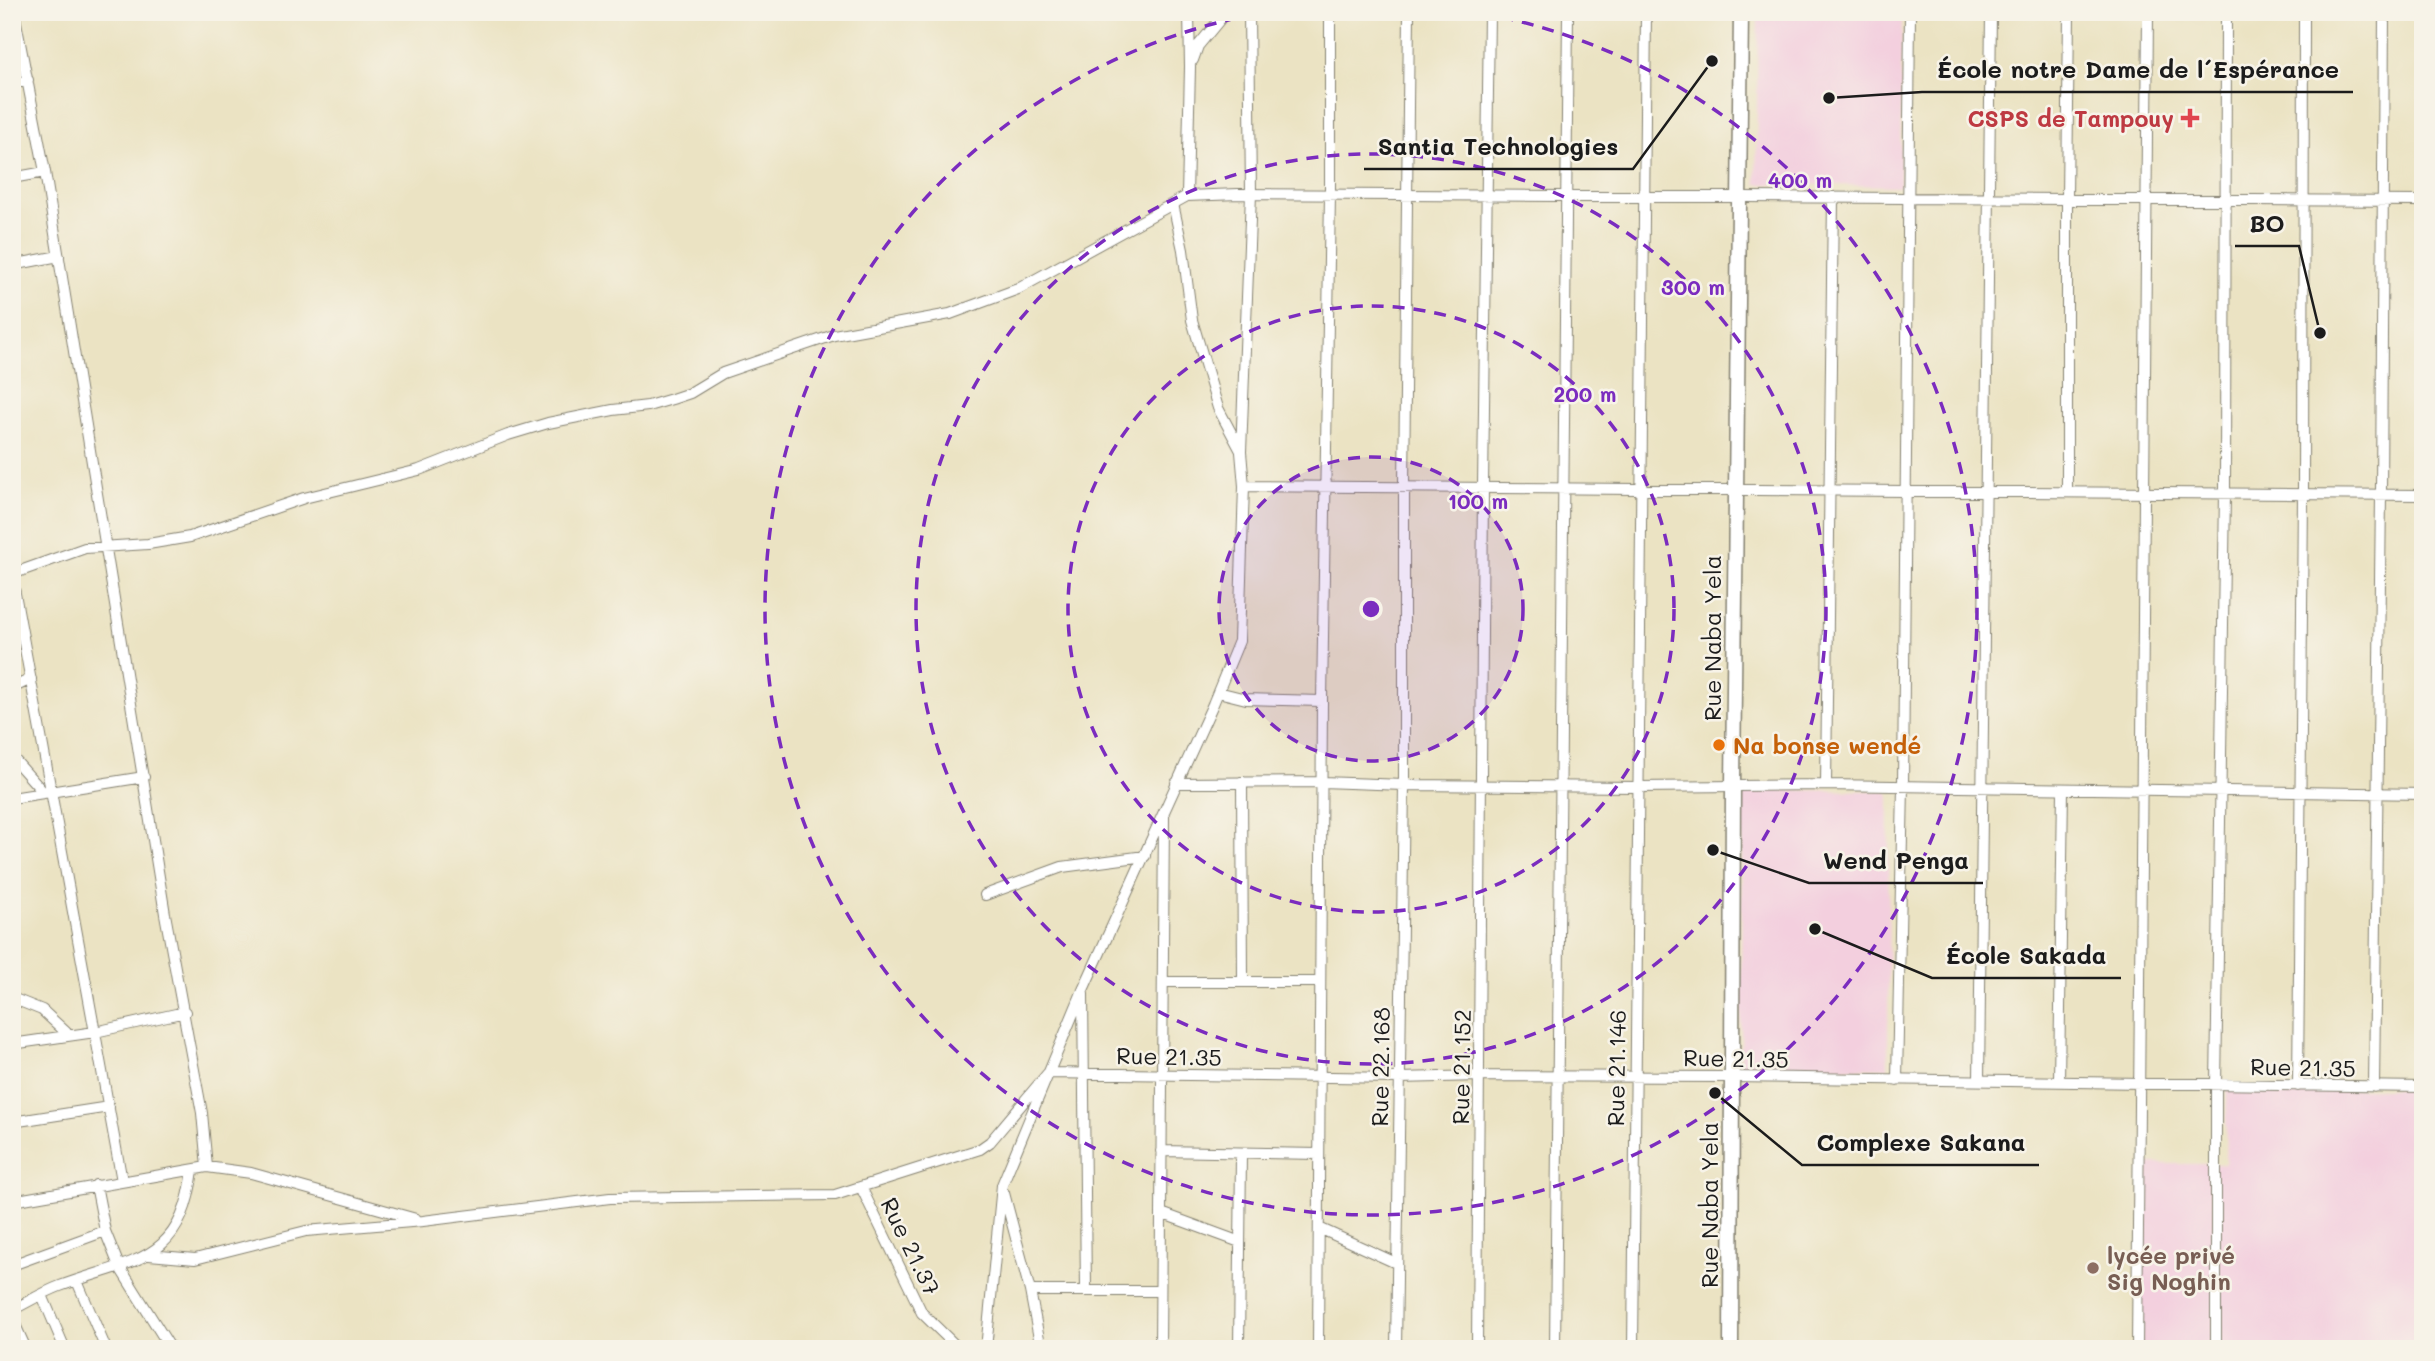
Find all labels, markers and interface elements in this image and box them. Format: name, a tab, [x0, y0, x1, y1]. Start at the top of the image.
callout: École notre Dame de l´Espérance	[1922, 47, 2353, 92]
text: École notre Dame de l´Espérance	[1937, 53, 2339, 84]
place label: CSPS de Tampouy	[1968, 103, 2174, 133]
marker: CSPS de Tampouy	[2180, 108, 2200, 128]
callout: Santia Technologies	[1364, 124, 1633, 169]
text: Santia Technologies	[1378, 130, 1618, 161]
text: 400 m	[1768, 166, 1832, 193]
callout: BO	[2235, 201, 2299, 246]
text: BO	[2249, 207, 2285, 238]
text: 300 m	[1661, 273, 1725, 300]
text: 200 m	[1554, 380, 1616, 407]
text: 100 m	[1448, 487, 1508, 514]
street label: Rue Naba Yela	[1697, 555, 1727, 721]
centre of rings	[1359, 597, 1383, 621]
place label: Na bonse wendé	[1733, 730, 1921, 760]
marker: Na bonse wendé	[1711, 737, 1727, 753]
callout: Wend Penga	[1809, 838, 1983, 883]
text: Wend Penga	[1823, 844, 1969, 875]
callout: École Sakada	[1932, 933, 2121, 978]
text: École Sakada	[1945, 939, 2107, 970]
street label: Rue 22.168	[1364, 1007, 1396, 1127]
street label: Rue 21.152	[1445, 1009, 1477, 1125]
street label: Rue 21.146	[1600, 1009, 1632, 1127]
street label: Rue 21.35	[1116, 1040, 1222, 1072]
street label: Rue 21.35	[1683, 1042, 1789, 1074]
street label: Rue 21.35	[2250, 1051, 2356, 1083]
callout: Complexe Sakana	[1802, 1120, 2039, 1165]
street label: Rue Naba Yela	[1694, 1122, 1724, 1288]
text: Complexe Sakana	[1817, 1126, 2025, 1157]
street label: Rue 21.37	[874, 1192, 948, 1300]
place label: lycée privé Sig Noghin	[2107, 1240, 2235, 1296]
marker: lycée privé Sig Noghin	[2085, 1260, 2101, 1276]

